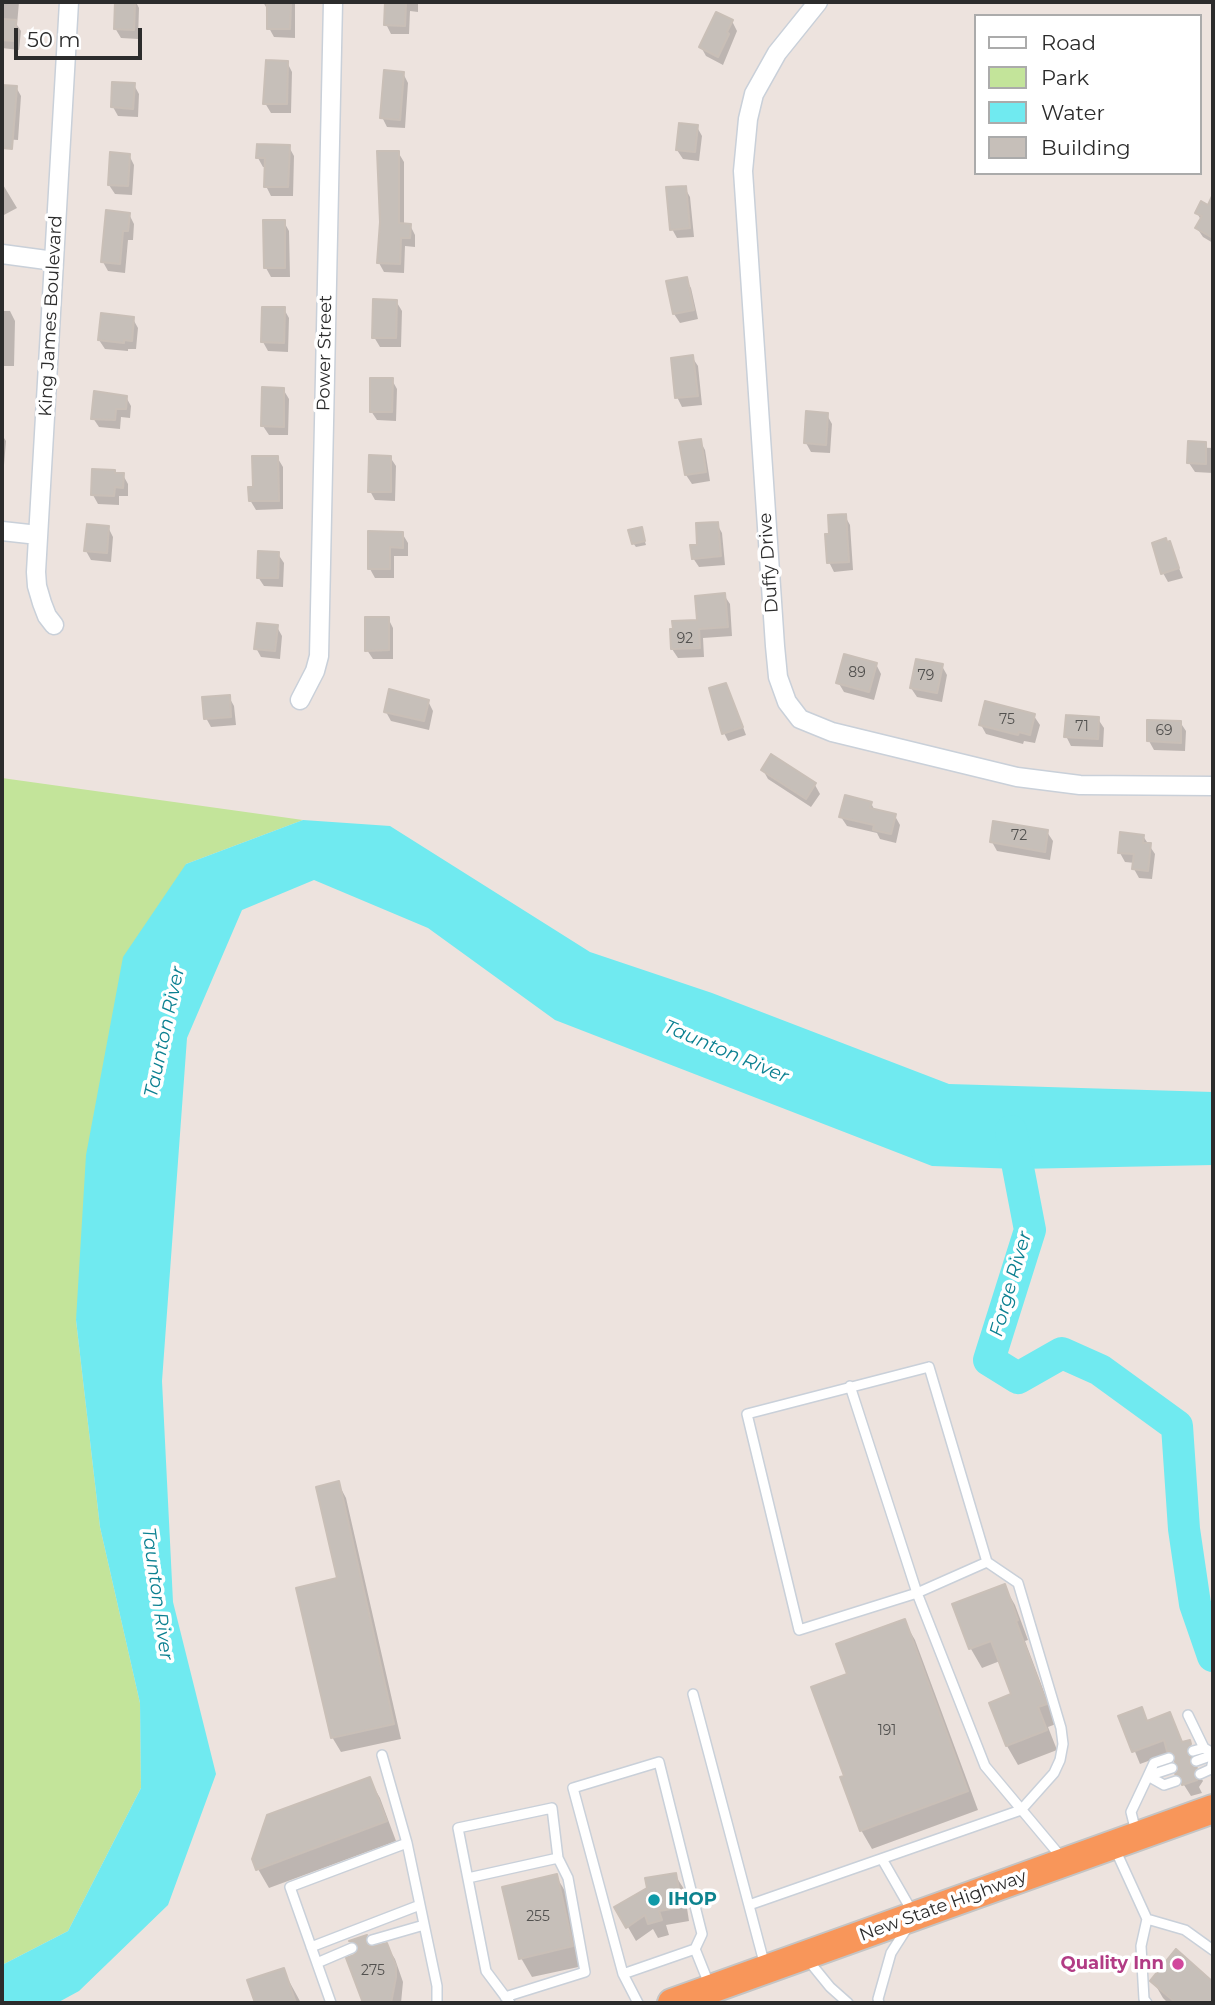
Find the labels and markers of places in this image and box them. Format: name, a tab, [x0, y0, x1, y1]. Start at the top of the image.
place label: IHOP	[668, 1889, 717, 1911]
marker: IHOP	[646, 1892, 662, 1908]
place label: Quality Inn	[1060, 1953, 1164, 1975]
marker: Quality Inn	[1170, 1956, 1186, 1972]

